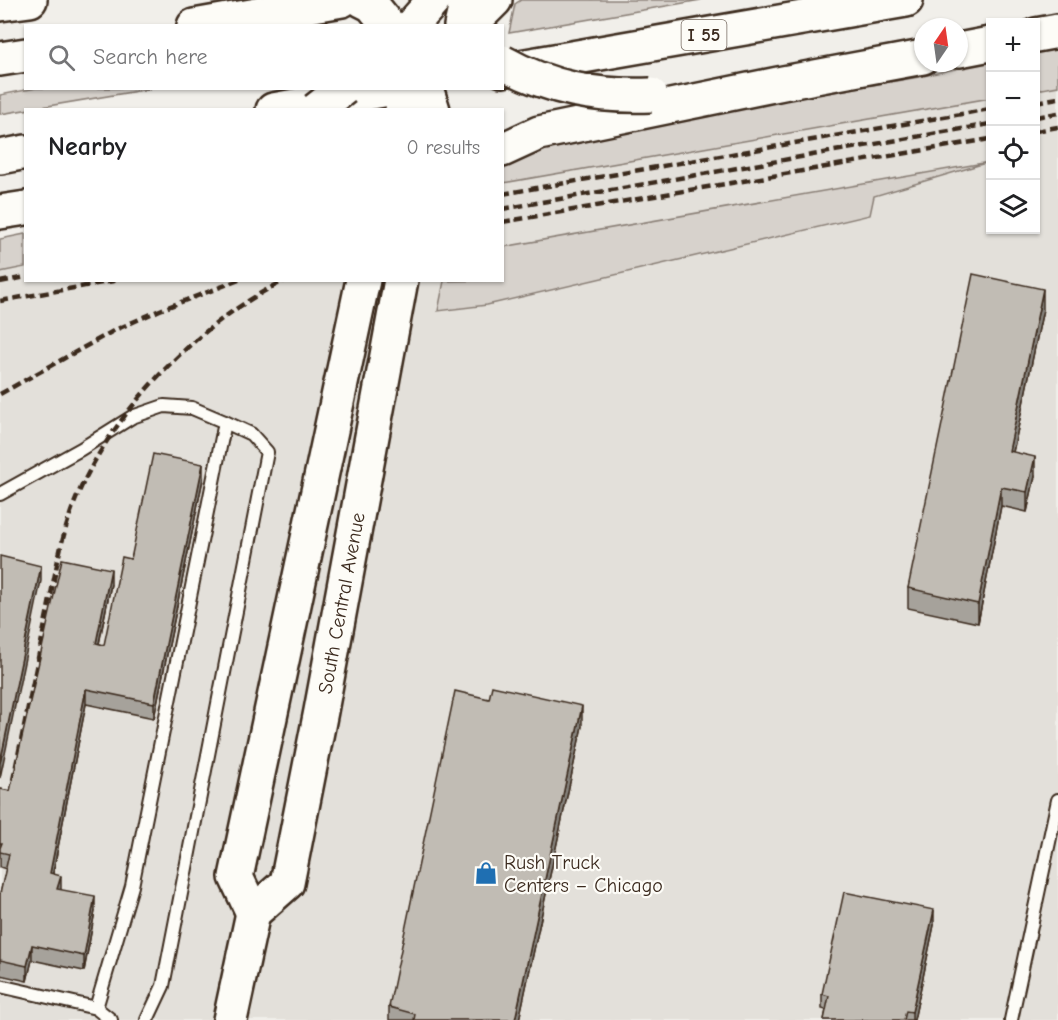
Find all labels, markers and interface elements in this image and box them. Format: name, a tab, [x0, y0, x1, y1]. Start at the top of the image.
north arrow	[914, 18, 968, 72]
map controls	[986, 18, 1040, 234]
button: +	[986, 18, 1040, 72]
road number: I 55	[682, 20, 726, 50]
search box	[24, 24, 504, 90]
icon: search	[45, 41, 78, 74]
text: Search here	[93, 44, 208, 70]
button: −	[986, 72, 1040, 126]
button: locate	[986, 126, 1040, 180]
text: Nearby	[48, 132, 127, 162]
text: 0 results	[407, 136, 480, 159]
button: layers	[986, 180, 1040, 234]
street label: South Central Avenue	[313, 510, 370, 696]
place label: Rush Truck Centers – Chicago	[504, 851, 663, 897]
shop icon: Rush Truck Centers – Chicago	[473, 860, 499, 886]

